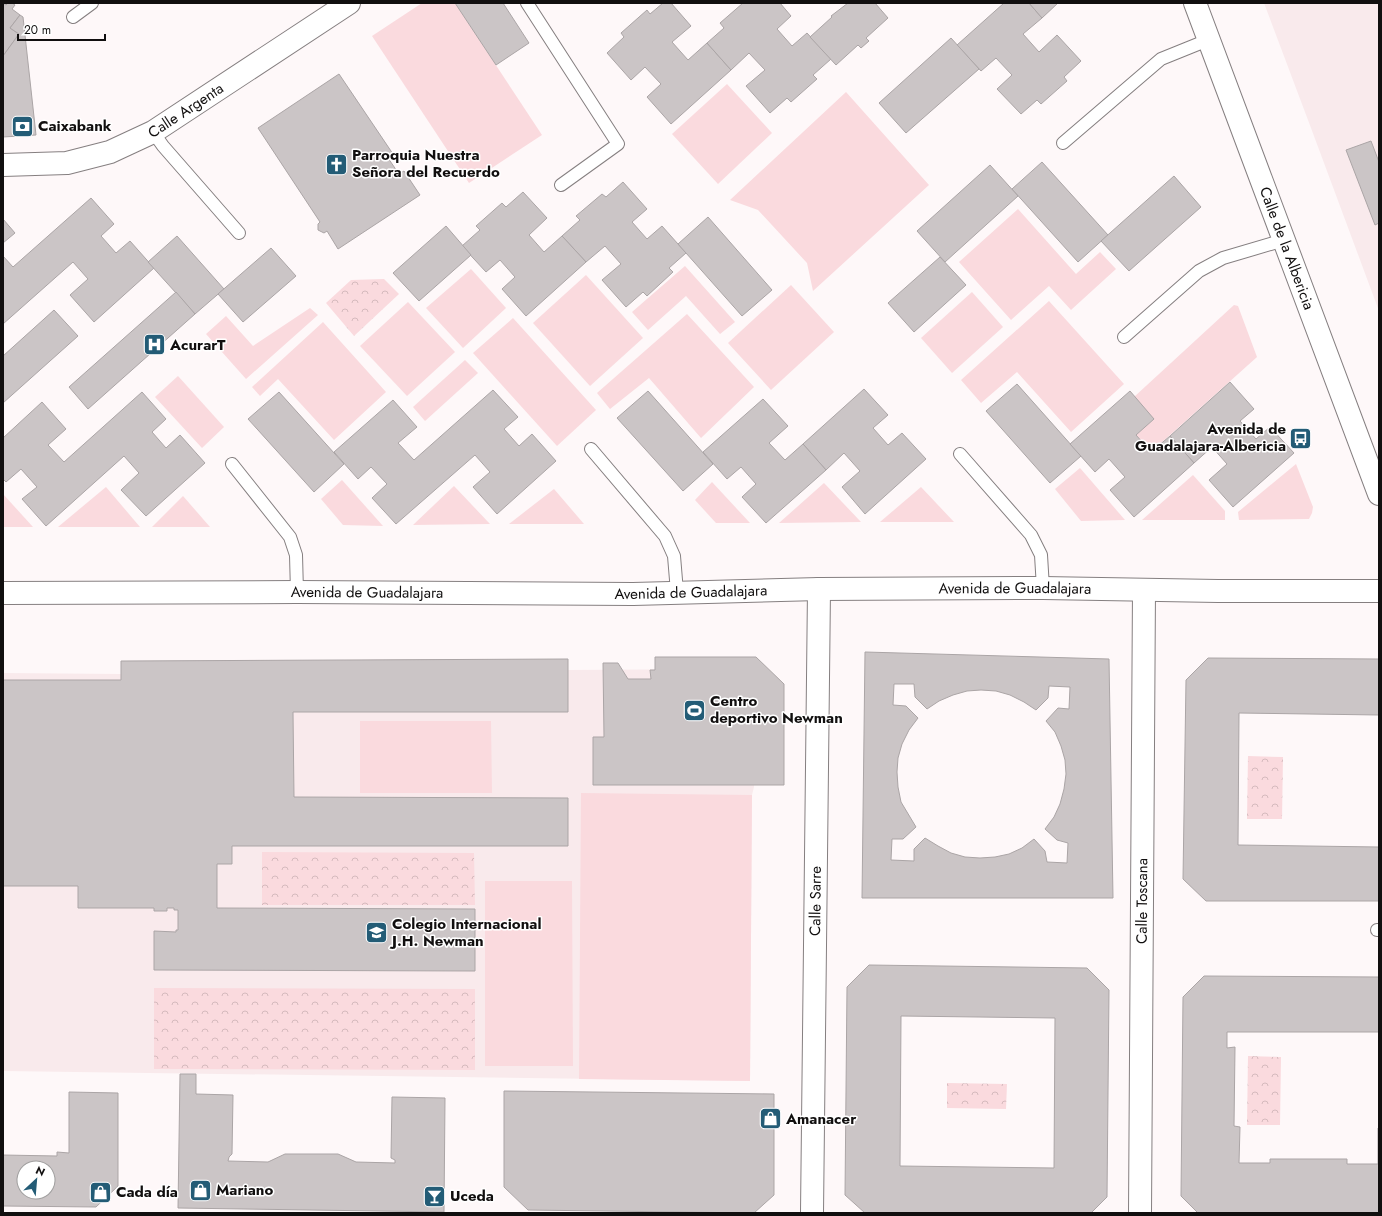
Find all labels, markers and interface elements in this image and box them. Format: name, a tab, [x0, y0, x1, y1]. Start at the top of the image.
scale bar	[18, 16, 105, 42]
text: 20 m	[24, 21, 51, 39]
street label: Calle Argenta	[144, 78, 228, 143]
bank icon: Caixabank	[9, 113, 35, 139]
place label: Caixabank	[38, 115, 112, 137]
place label: Parroquia Nuestra Señora del Recuerdo	[352, 144, 500, 183]
church icon: Parroquia Nuestra Señora del Recuerdo	[324, 151, 350, 177]
street label: Calle de la Albericia	[1254, 184, 1320, 313]
hospital icon: AcurarT	[141, 332, 167, 358]
place label: AcurarT	[169, 334, 226, 356]
place label: Avenida de Guadalajara-Albericia	[1135, 418, 1286, 457]
bus stop icon: Avenida de Guadalajara-Albericia	[1288, 425, 1314, 451]
street label: Avenida de Guadalajara	[938, 577, 1091, 600]
street label: Avenida de Guadalajara	[615, 579, 768, 605]
street label: Avenida de Guadalajara	[291, 581, 443, 604]
place label: Centro deportivo Newman	[710, 690, 843, 729]
sports icon: Centro deportivo Newman	[681, 697, 707, 723]
street label: Calle Toscana	[1131, 858, 1153, 944]
street label: Calle Sarre	[804, 866, 827, 936]
place label: Colegio Internacional J.H. Newman	[389, 913, 541, 952]
school or university icon: Colegio Internacional J.H. Newman	[364, 920, 390, 946]
shop icon: Amanacer	[757, 1106, 783, 1132]
place label: Amanacer	[785, 1108, 857, 1130]
north arrow	[16, 1160, 56, 1200]
text: N	[33, 1162, 48, 1180]
shop icon: Mariano	[188, 1177, 214, 1203]
shop icon: Cada día	[87, 1179, 113, 1205]
place label: Mariano	[216, 1179, 273, 1201]
place label: Cada día	[116, 1181, 178, 1203]
bar icon: Uceda	[421, 1183, 447, 1209]
place label: Uceda	[450, 1185, 494, 1207]

